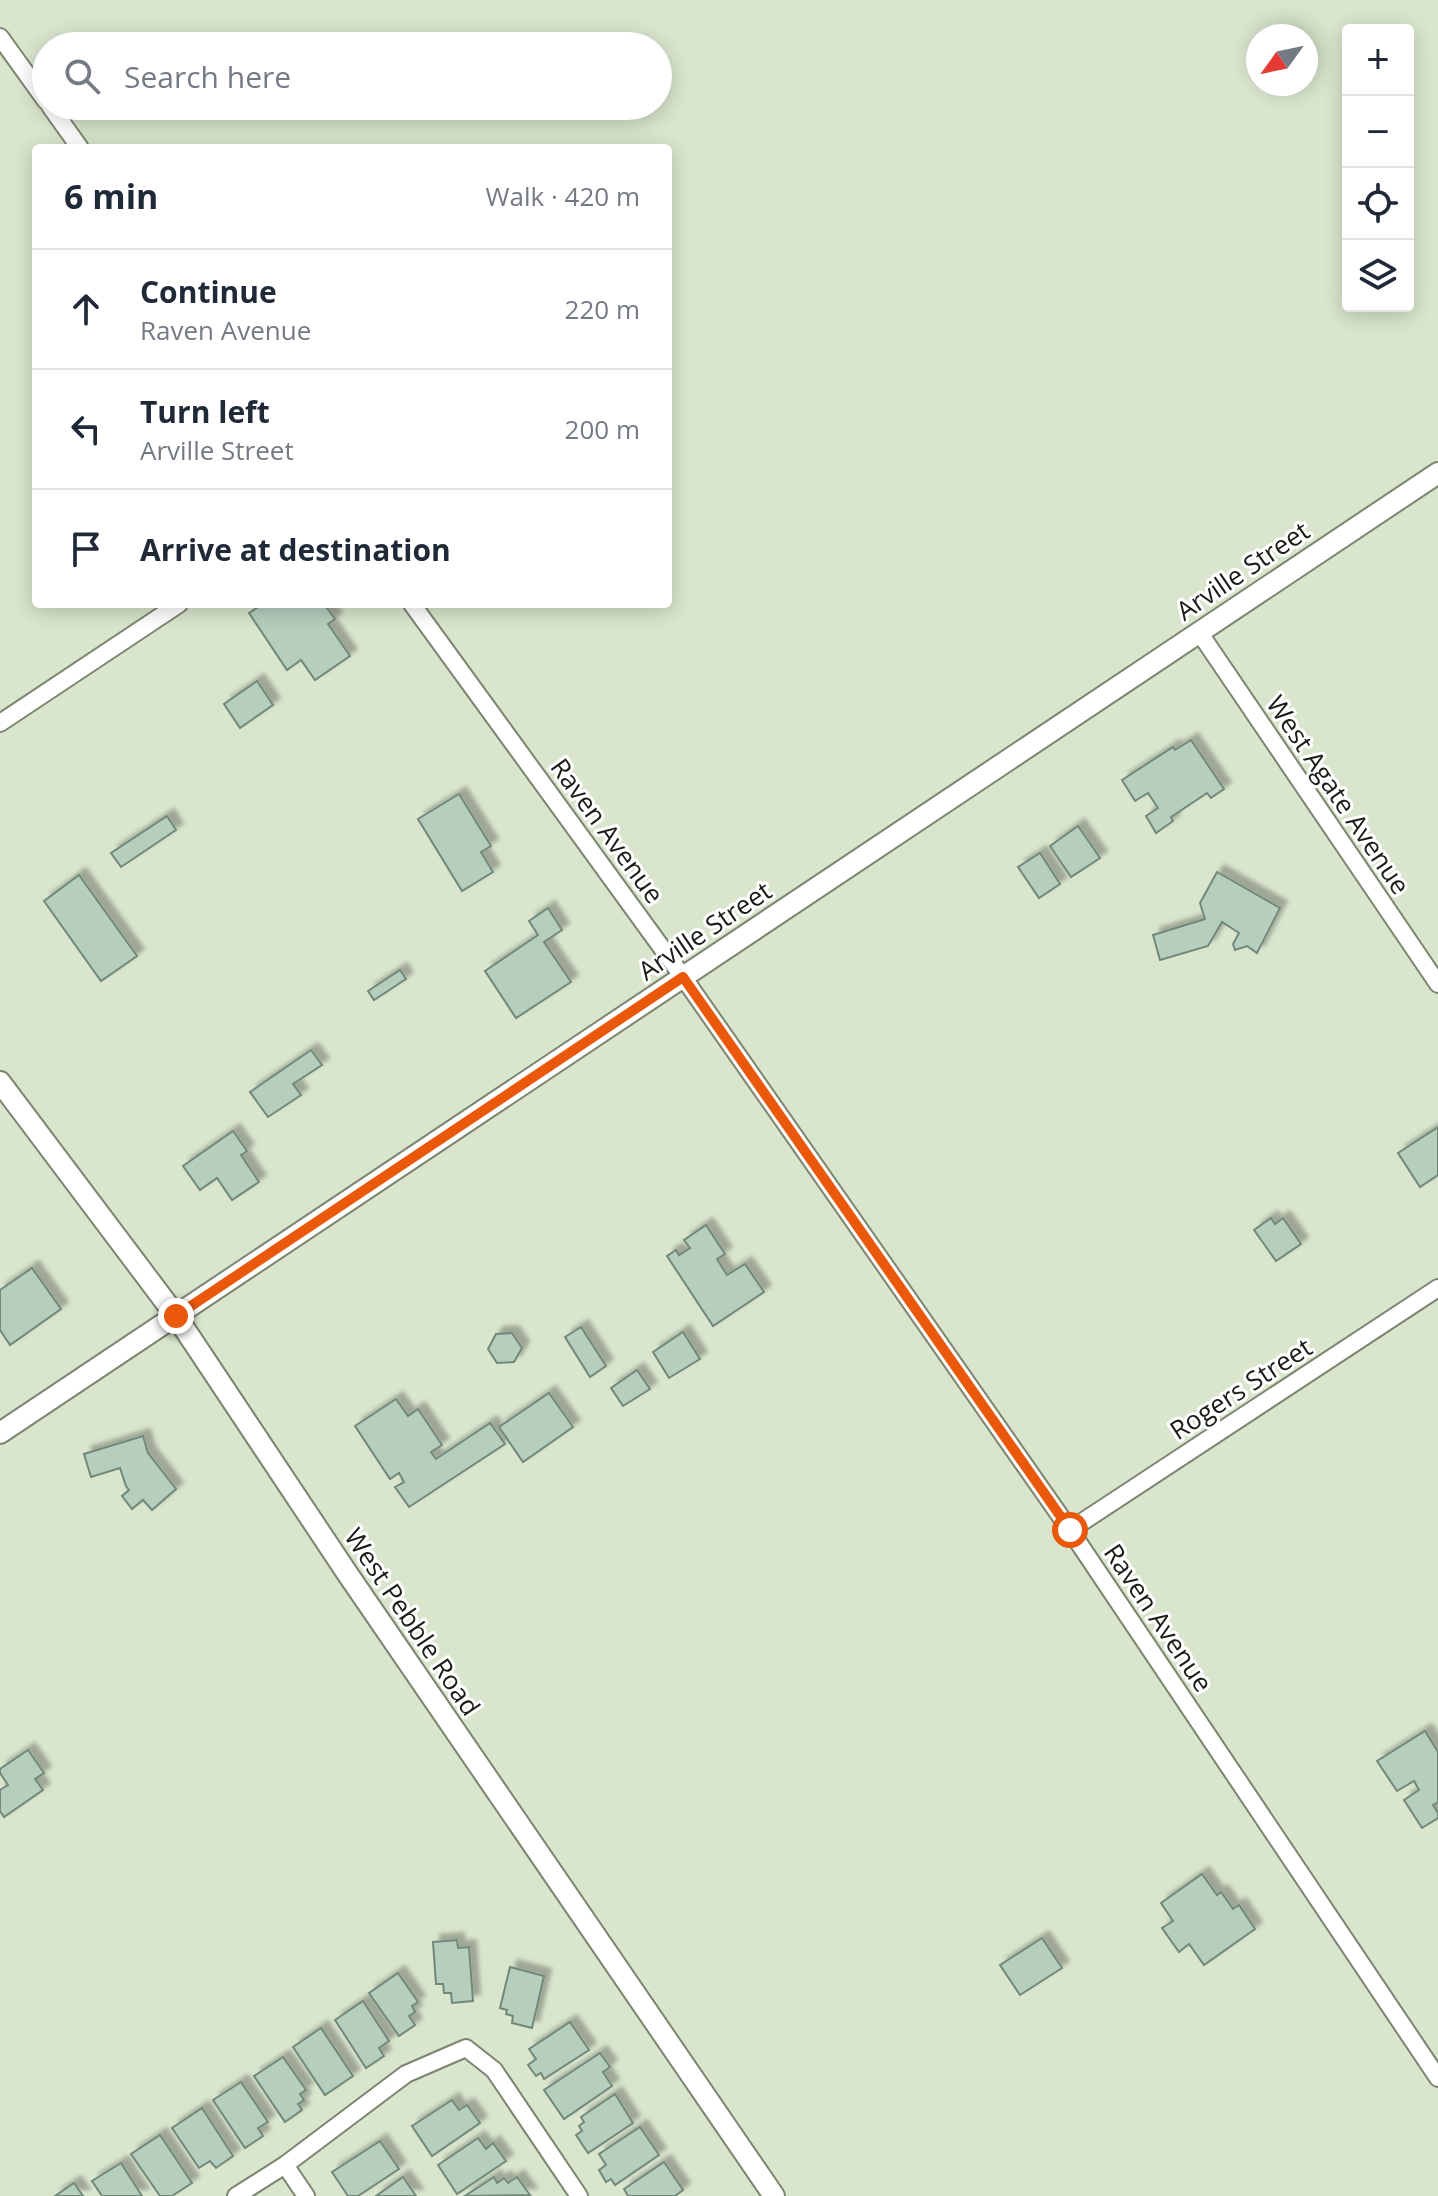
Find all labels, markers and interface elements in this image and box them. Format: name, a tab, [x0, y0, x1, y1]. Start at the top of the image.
north arrow	[1246, 24, 1318, 96]
map controls	[1342, 24, 1414, 312]
button: +	[1342, 24, 1414, 96]
search box	[32, 32, 672, 120]
icon: search	[60, 54, 104, 98]
text: Search here	[124, 56, 291, 97]
button: −	[1342, 96, 1414, 168]
button: locate	[1342, 168, 1414, 240]
text: 6 min	[64, 173, 158, 219]
text: Walk · 420 m	[486, 178, 640, 214]
button: layers	[1342, 240, 1414, 312]
text: Continue	[140, 271, 277, 312]
icon: ahead	[64, 287, 108, 331]
text: 220 m	[565, 291, 640, 327]
text: Raven Avenue	[140, 312, 311, 348]
text: Turn left	[140, 391, 270, 432]
icon: left	[64, 407, 108, 451]
text: 200 m	[565, 411, 640, 447]
text: Arville Street	[140, 432, 294, 468]
street label: Arville Street	[1169, 512, 1316, 628]
icon: arrive	[64, 527, 108, 571]
text: Arrive at destination	[140, 529, 451, 570]
street label: West Agate Avenue	[1259, 688, 1419, 901]
street label: Raven Avenue	[543, 751, 673, 910]
street label: Arville Street	[631, 872, 778, 988]
route end	[158, 1298, 194, 1334]
street label: Rogers Street	[1162, 1329, 1319, 1448]
route start	[1052, 1512, 1088, 1548]
street label: West Pebble Road	[337, 1521, 489, 1722]
street label: Raven Avenue	[1096, 1536, 1222, 1699]

